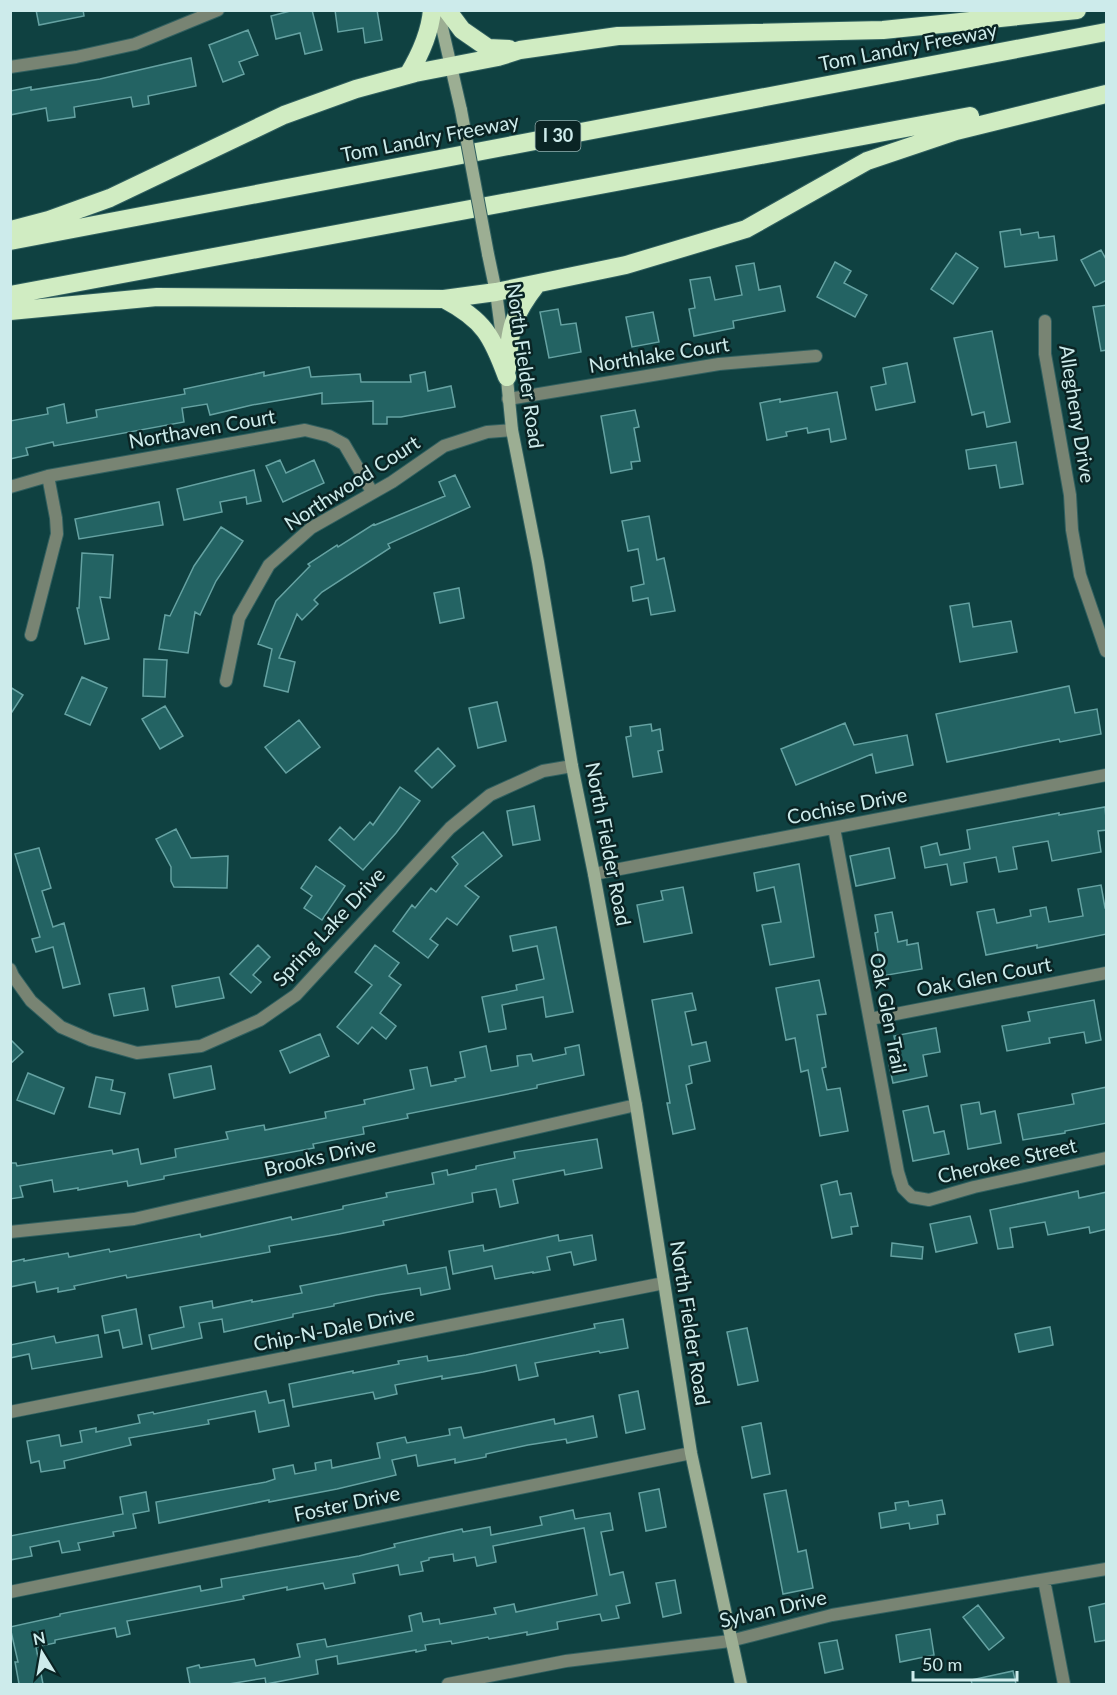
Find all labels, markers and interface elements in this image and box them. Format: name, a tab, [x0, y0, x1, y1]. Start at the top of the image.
street label: Tom Landry Freeway	[817, 17, 1000, 75]
street label: Tom Landry Freeway	[339, 108, 522, 166]
road number: I 30	[536, 121, 580, 151]
street label: North Fielder Road	[503, 282, 549, 450]
street label: Northlake Court	[587, 331, 731, 377]
street label: Allegheny Drive	[1055, 343, 1101, 484]
street label: Northaven Court	[127, 403, 277, 453]
street label: Northwood Court	[279, 429, 424, 535]
street label: North Fielder Road	[581, 760, 637, 928]
street label: Cochise Drive	[785, 782, 909, 828]
street label: Spring Lake Drive	[267, 862, 389, 991]
street label: Oak Glen Trail	[866, 950, 912, 1075]
street label: Oak Glen Court	[914, 951, 1053, 1001]
street label: Brooks Drive	[262, 1132, 378, 1181]
street label: Cherokee Street	[935, 1132, 1079, 1188]
street label: North Fielder Road	[666, 1239, 716, 1407]
street label: Chip-N-Dale Drive	[251, 1301, 416, 1355]
street label: Foster Drive	[292, 1480, 402, 1526]
street label: Sylvan Drive	[717, 1584, 829, 1632]
north arrow	[12, 1623, 72, 1683]
text: N	[31, 1627, 47, 1648]
scale bar	[913, 1644, 1016, 1682]
text: 50 m	[922, 1653, 962, 1675]

